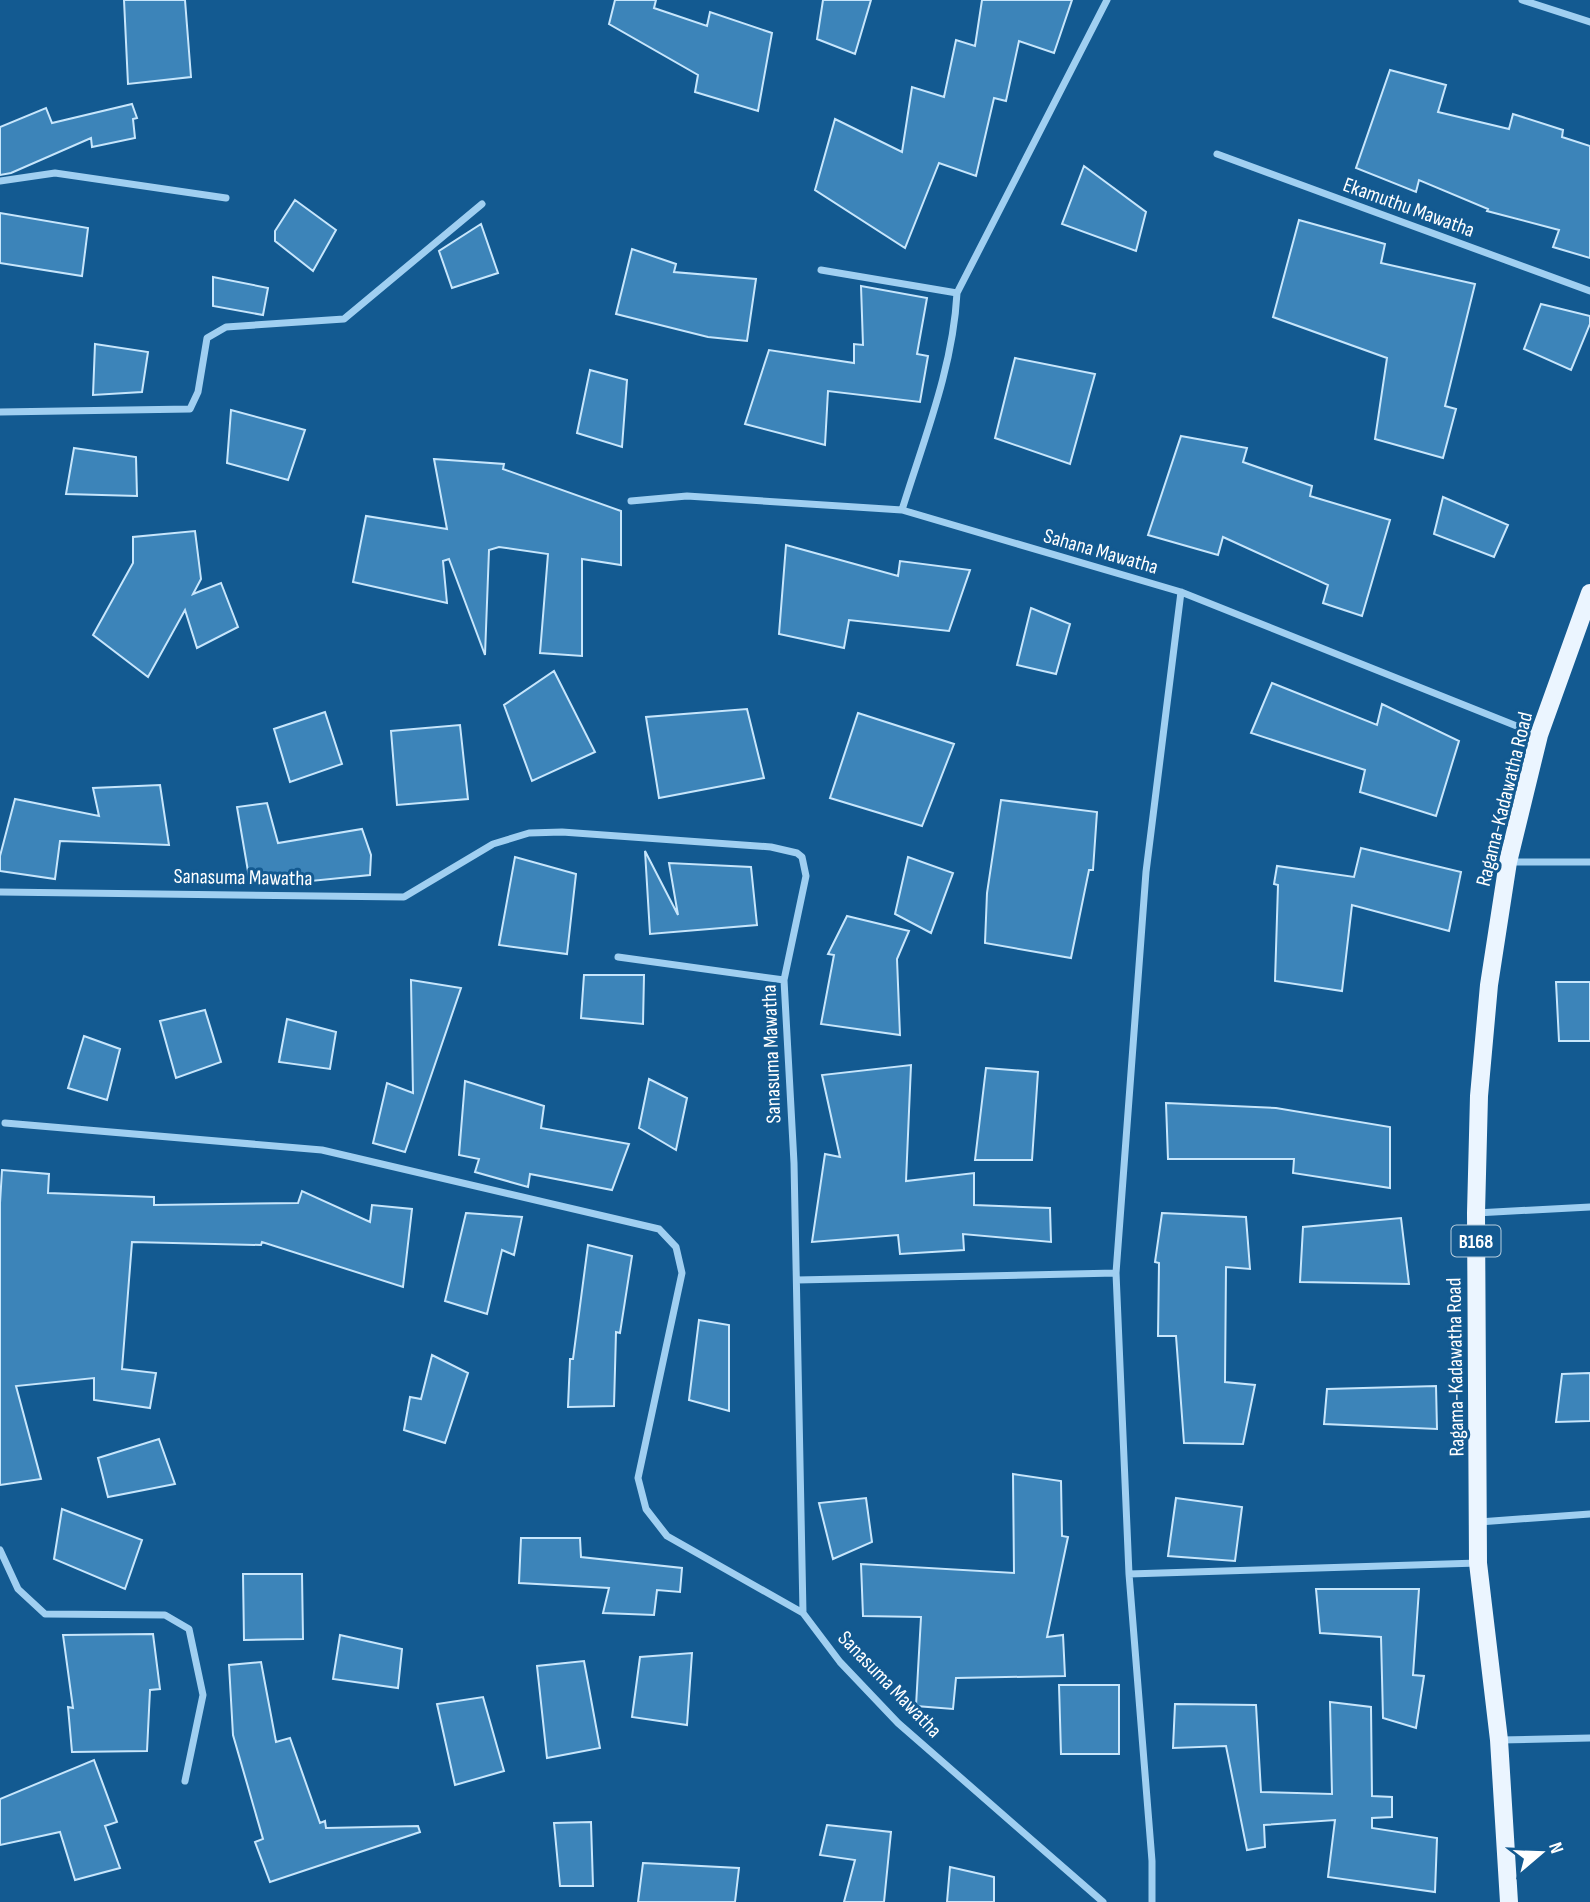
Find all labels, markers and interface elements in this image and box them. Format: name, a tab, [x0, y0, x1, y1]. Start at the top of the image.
street label: Ekamuthu Mawatha	[1340, 172, 1478, 243]
street label: Sahana Mawatha	[1041, 523, 1161, 580]
street label: Ragama-Kadawatha Road	[1471, 709, 1538, 889]
street label: Sanasuma Mawatha	[173, 864, 313, 891]
street label: Sanasuma Mawatha	[757, 984, 786, 1124]
road number: B168	[1452, 1226, 1500, 1256]
street label: Ragama-Kadawatha Road	[1441, 1277, 1470, 1457]
street label: Sanasuma Mawatha	[832, 1626, 947, 1743]
north arrow	[1506, 1818, 1576, 1888]
text: N	[1543, 1839, 1568, 1856]

